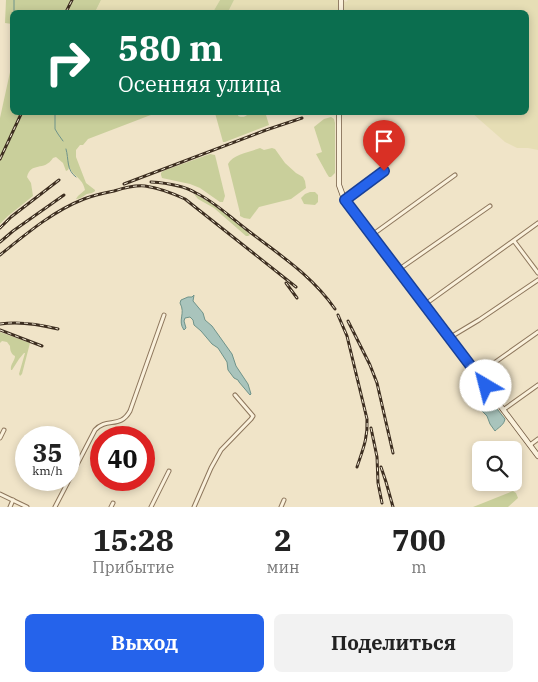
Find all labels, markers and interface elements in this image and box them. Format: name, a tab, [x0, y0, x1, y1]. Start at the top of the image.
text: 580 m	[118, 25, 223, 71]
icon: right	[35, 30, 100, 95]
text: Осенняя улица	[118, 69, 282, 98]
pin	[363, 120, 405, 171]
icon: arrive	[370, 127, 398, 155]
position arrow	[459, 359, 511, 411]
speed limit sign: 40	[90, 426, 155, 491]
text: 35	[32, 436, 63, 469]
map controls	[472, 441, 522, 491]
button: search	[472, 441, 522, 491]
text: km/h	[32, 463, 63, 478]
text: 15:28	[93, 520, 174, 559]
text: 2	[274, 520, 292, 559]
text: 700	[392, 520, 446, 559]
text: Прибытие	[92, 557, 174, 577]
text: мин	[266, 557, 300, 577]
text: m	[411, 557, 426, 577]
button: Выход	[25, 614, 264, 672]
button: Поделиться	[274, 614, 513, 672]

